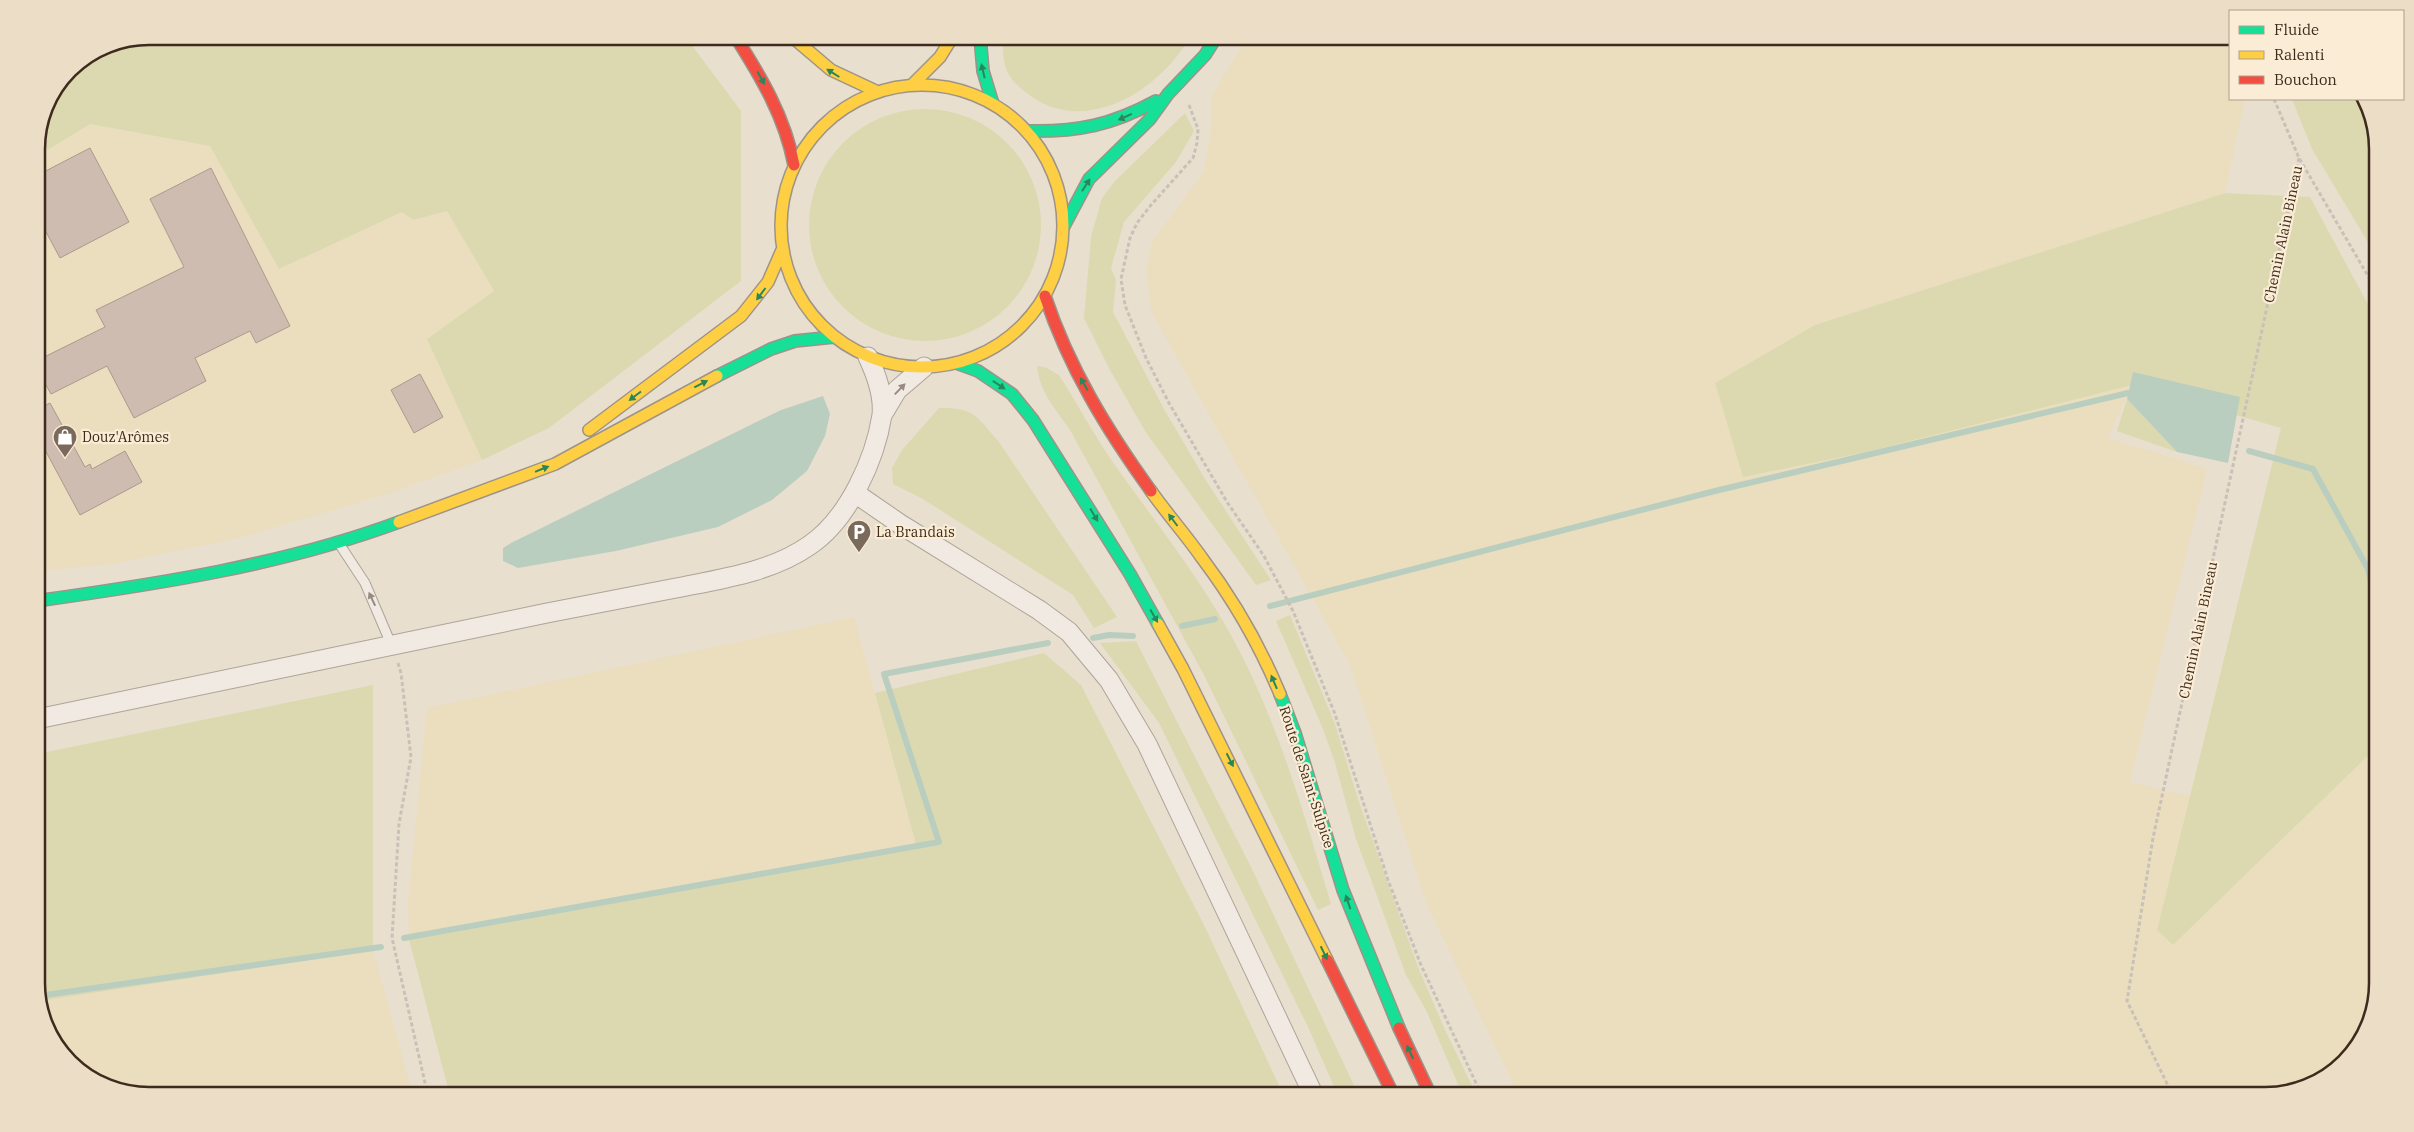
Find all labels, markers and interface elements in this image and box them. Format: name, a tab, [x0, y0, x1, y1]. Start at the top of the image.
legend	[2229, 10, 2404, 100]
text: Fluide	[2274, 20, 2319, 39]
text: Ralenti	[2274, 45, 2325, 64]
one-way arrow	[979, 63, 987, 78]
one-way arrow	[827, 68, 840, 78]
text: Bouchon	[2274, 70, 2337, 89]
one-way arrow	[756, 71, 765, 84]
one-way arrow	[1118, 114, 1132, 122]
street label: Chemin Alain Bineau	[2260, 163, 2306, 304]
one-way arrow	[1082, 178, 1091, 192]
one-way arrow	[756, 287, 766, 301]
one-way arrow	[1079, 378, 1088, 391]
one-way arrow	[694, 380, 708, 388]
one-way arrow	[992, 380, 1006, 390]
one-way arrow	[894, 383, 906, 395]
one-way arrow	[628, 391, 642, 401]
shop icon: Douz'Arômes	[52, 424, 78, 458]
place label: Douz'Arômes	[82, 428, 169, 446]
one-way arrow	[535, 465, 550, 473]
one-way arrow	[1090, 509, 1099, 522]
one-way arrow	[1168, 513, 1178, 527]
parking icon: La Brandais	[846, 519, 872, 553]
place label: La Brandais	[876, 523, 955, 541]
street label: Chemin Alain Bineau	[2175, 559, 2221, 700]
one-way arrow	[368, 592, 376, 606]
one-way arrow	[1149, 610, 1158, 623]
one-way arrow	[1269, 675, 1277, 689]
street label: Route de Saint-Sulpice	[1275, 704, 1339, 850]
one-way arrow	[1226, 753, 1234, 767]
one-way arrow	[1344, 894, 1351, 909]
one-way arrow	[1320, 946, 1328, 960]
one-way arrow	[1406, 1045, 1414, 1059]

